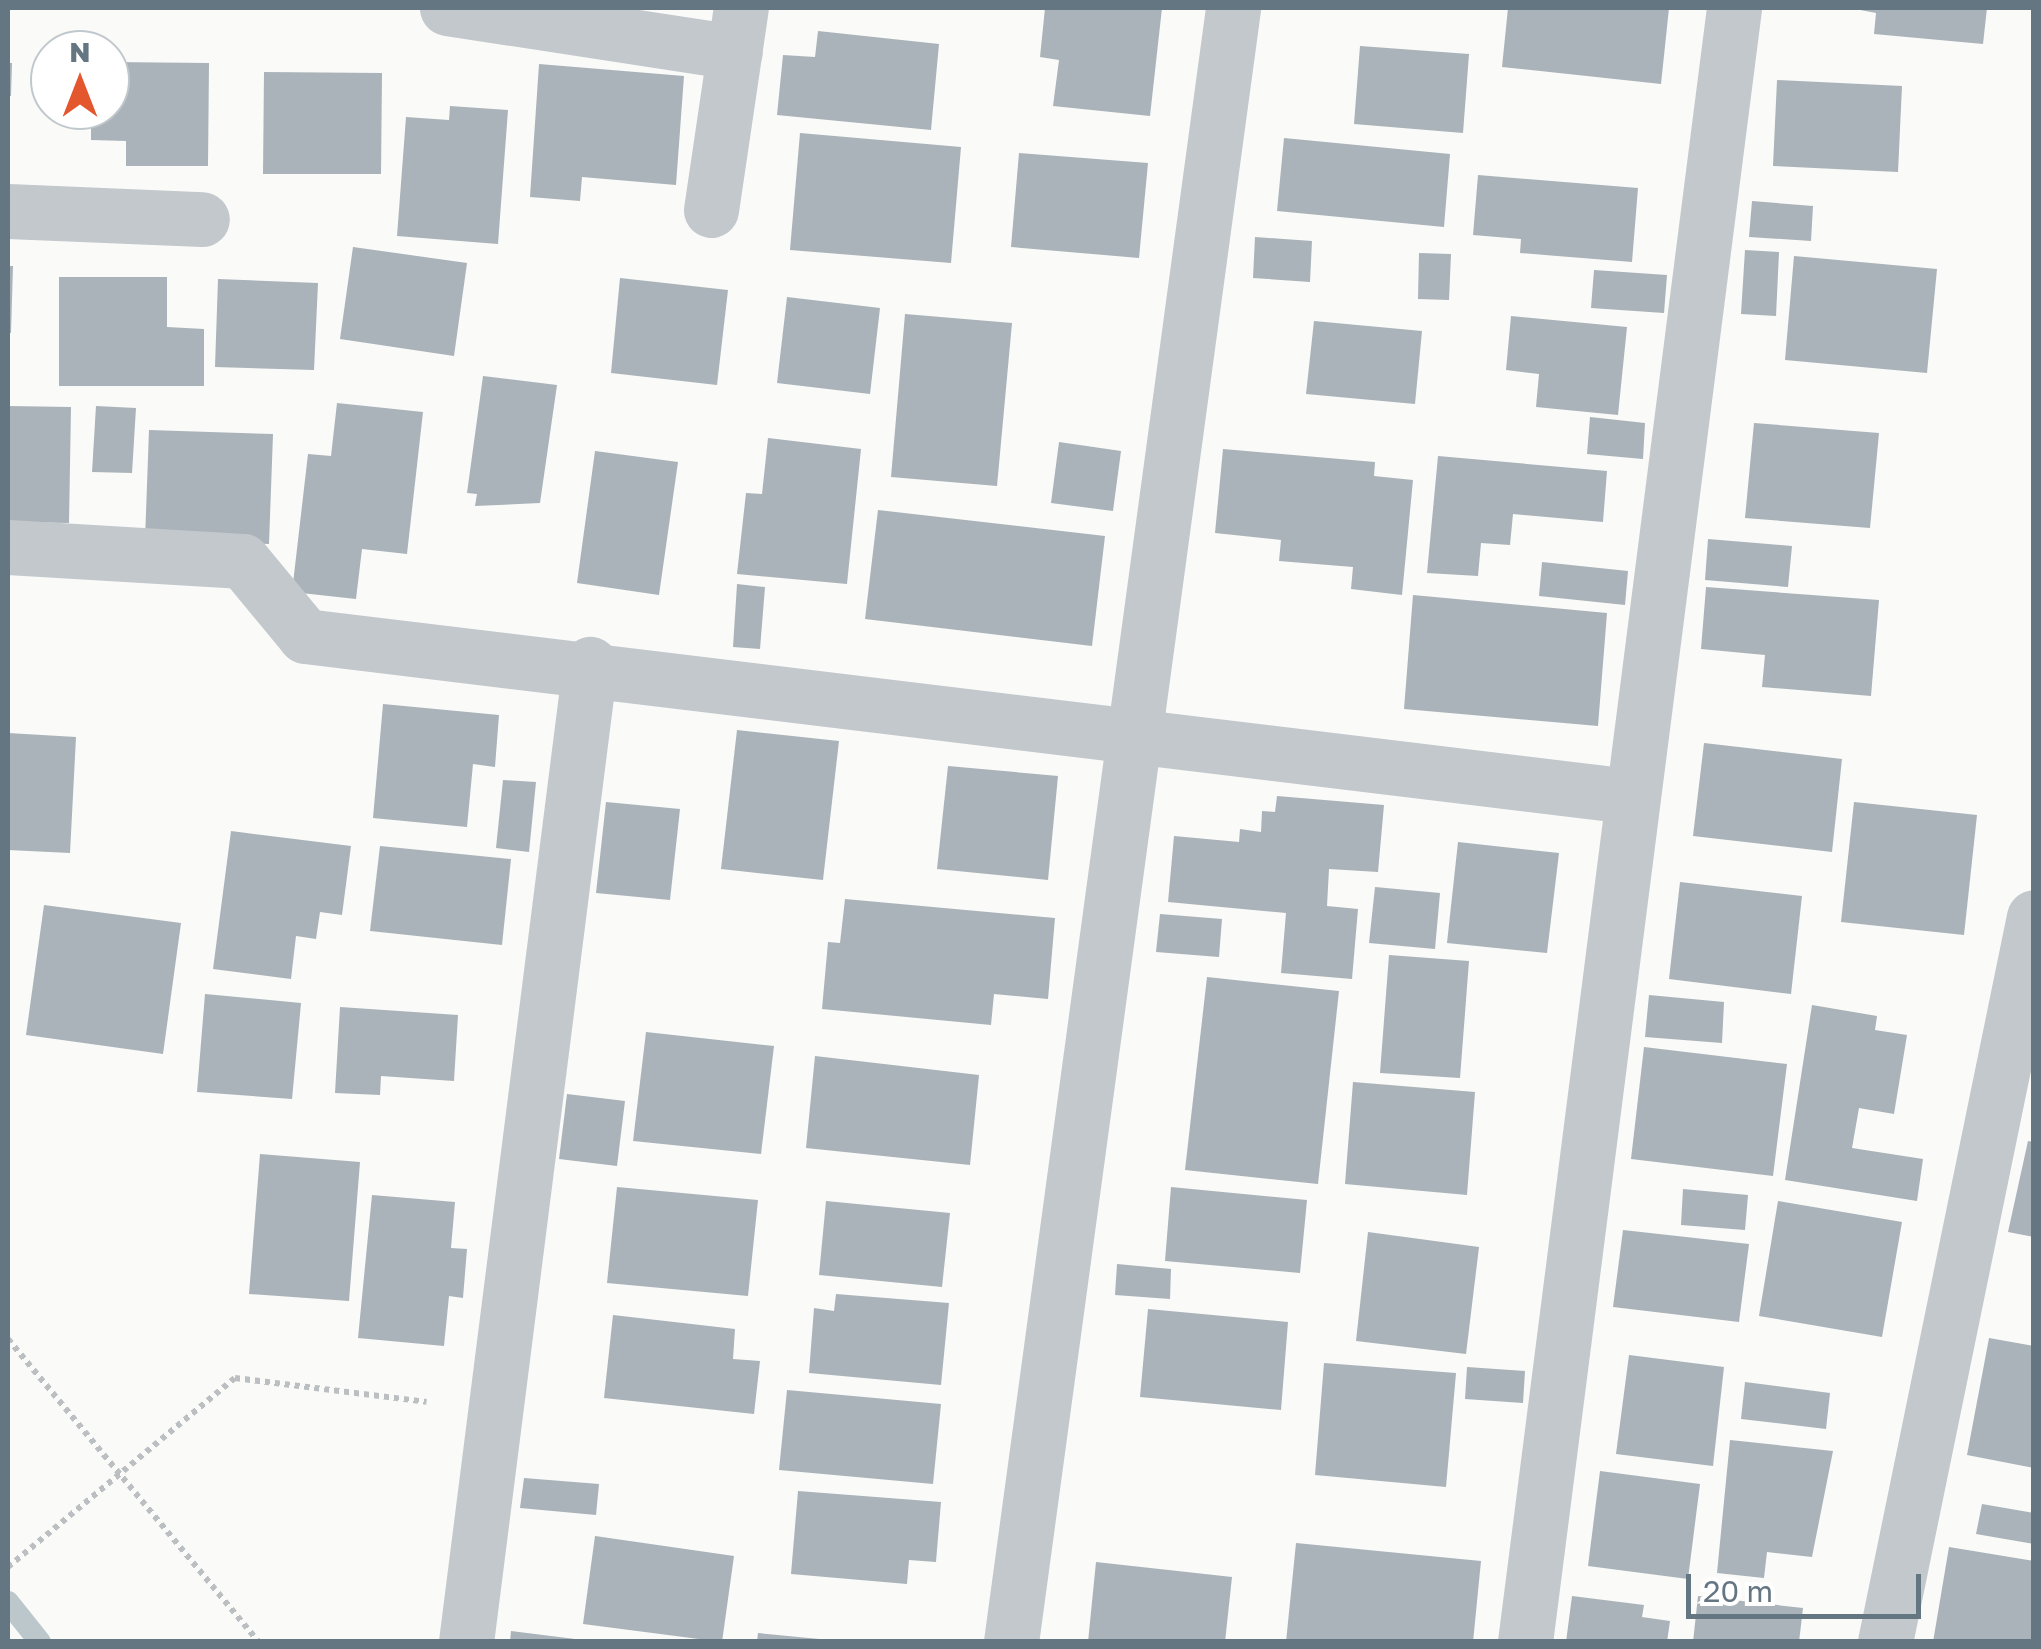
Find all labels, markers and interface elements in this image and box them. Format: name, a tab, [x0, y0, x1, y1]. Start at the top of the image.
north arrow	[30, 30, 130, 130]
text: N	[69, 35, 91, 68]
scale bar	[1691, 1554, 1926, 1616]
text: 20 m	[1703, 1573, 1773, 1609]

